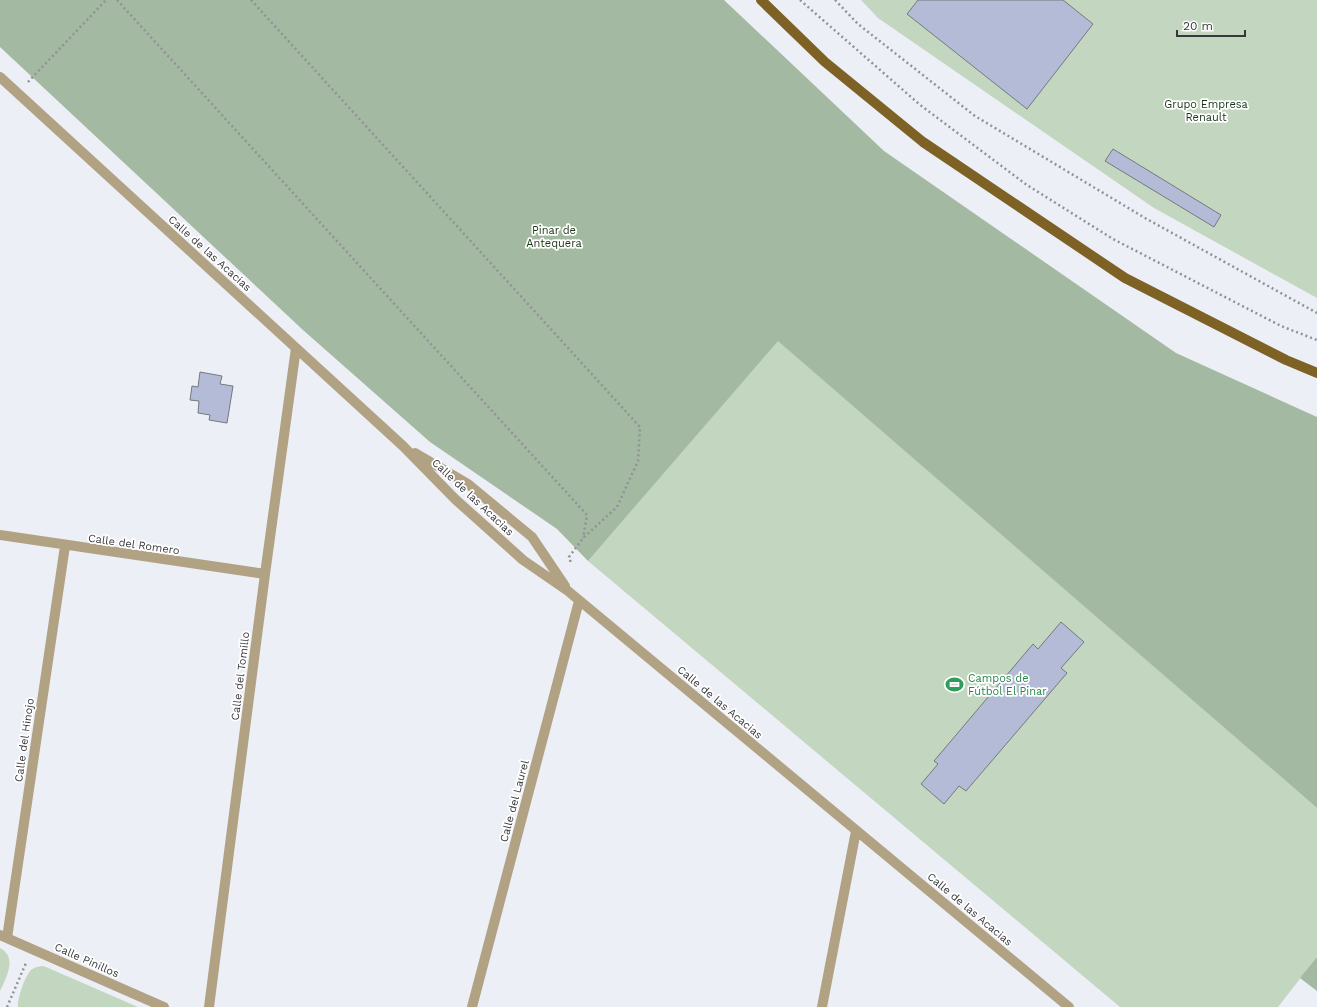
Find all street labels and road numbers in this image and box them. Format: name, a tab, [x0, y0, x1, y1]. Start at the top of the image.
street label: Calle de las Acacias	[166, 213, 254, 294]
street label: Calle de las Acacias	[429, 456, 516, 539]
street label: Calle del Romero	[87, 532, 180, 557]
street label: Calle del Tomillo	[229, 631, 252, 721]
street label: Calle de las Acacias	[675, 663, 765, 742]
street label: Calle del Hinojo	[12, 697, 37, 783]
street label: Calle del Laurel	[497, 758, 532, 843]
street label: Calle de las Acacias	[925, 870, 1015, 949]
street label: Calle Pinillos	[53, 940, 121, 981]

